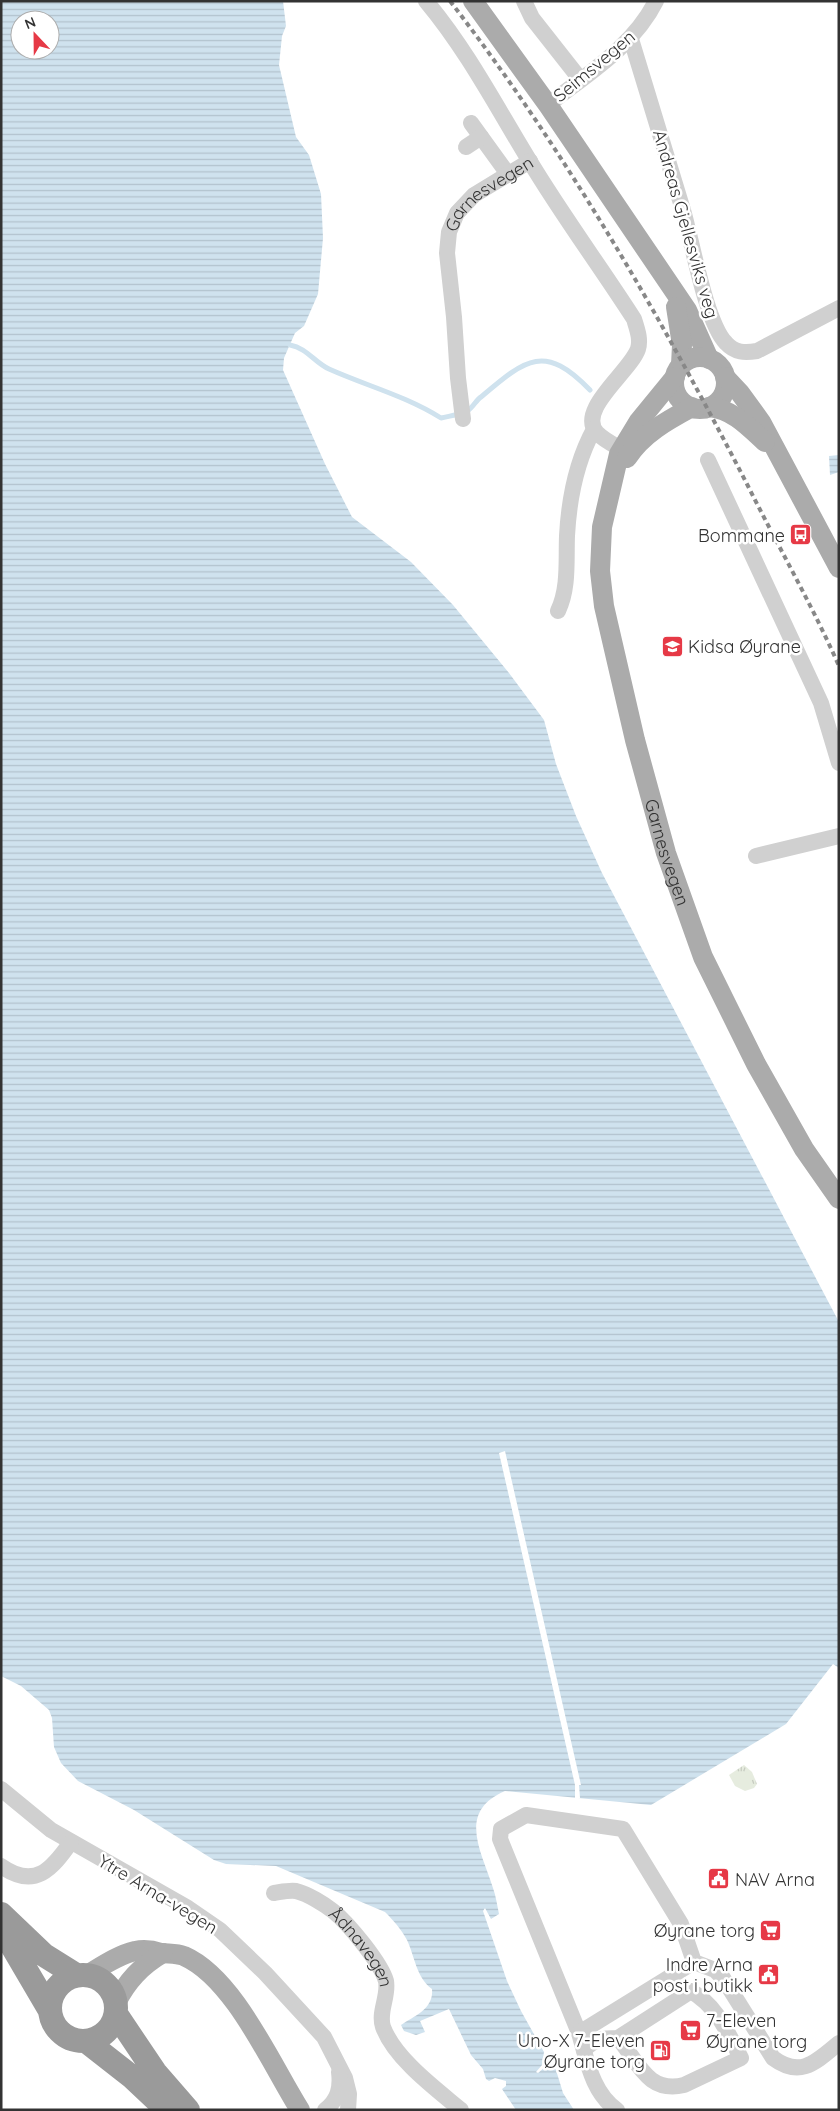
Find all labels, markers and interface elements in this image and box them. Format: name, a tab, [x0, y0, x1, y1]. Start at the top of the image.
north arrow	[10, 10, 60, 60]
text: N	[22, 13, 38, 33]
street label: Seimsvegen	[548, 25, 640, 107]
street label: Andreas Gjellesviks veg	[648, 127, 724, 321]
street label: Garnesvegen	[439, 150, 537, 235]
bus stop icon: Bommane	[789, 523, 813, 547]
place label: Bommane	[698, 524, 785, 547]
school or university icon: Kidsa Øyrane	[660, 634, 684, 658]
place label: Kidsa Øyrane	[688, 635, 801, 658]
street label: Garnesvegen	[640, 796, 695, 909]
street label: Ytre Arna-vegen	[94, 1849, 222, 1939]
public building icon: NAV Arna	[707, 1867, 731, 1891]
place label: NAV Arna	[735, 1868, 815, 1891]
street label: Ådnavegen	[325, 1902, 398, 1988]
supermarket icon: Øyrane torg	[759, 1918, 783, 1942]
place label: Øyrane torg	[654, 1919, 755, 1942]
place label: Indre Arna post i butikk	[653, 1953, 753, 1997]
public building icon: Indre Arna post i butikk	[757, 1962, 781, 1986]
place label: 7-Eleven Øyrane torg	[706, 2009, 807, 2053]
supermarket icon: 7-Eleven Øyrane torg	[678, 2018, 702, 2042]
place label: Uno-X 7-Eleven Øyrane torg	[518, 2029, 645, 2073]
fuel station icon: Uno-X 7-Eleven Øyrane torg	[649, 2038, 673, 2062]

